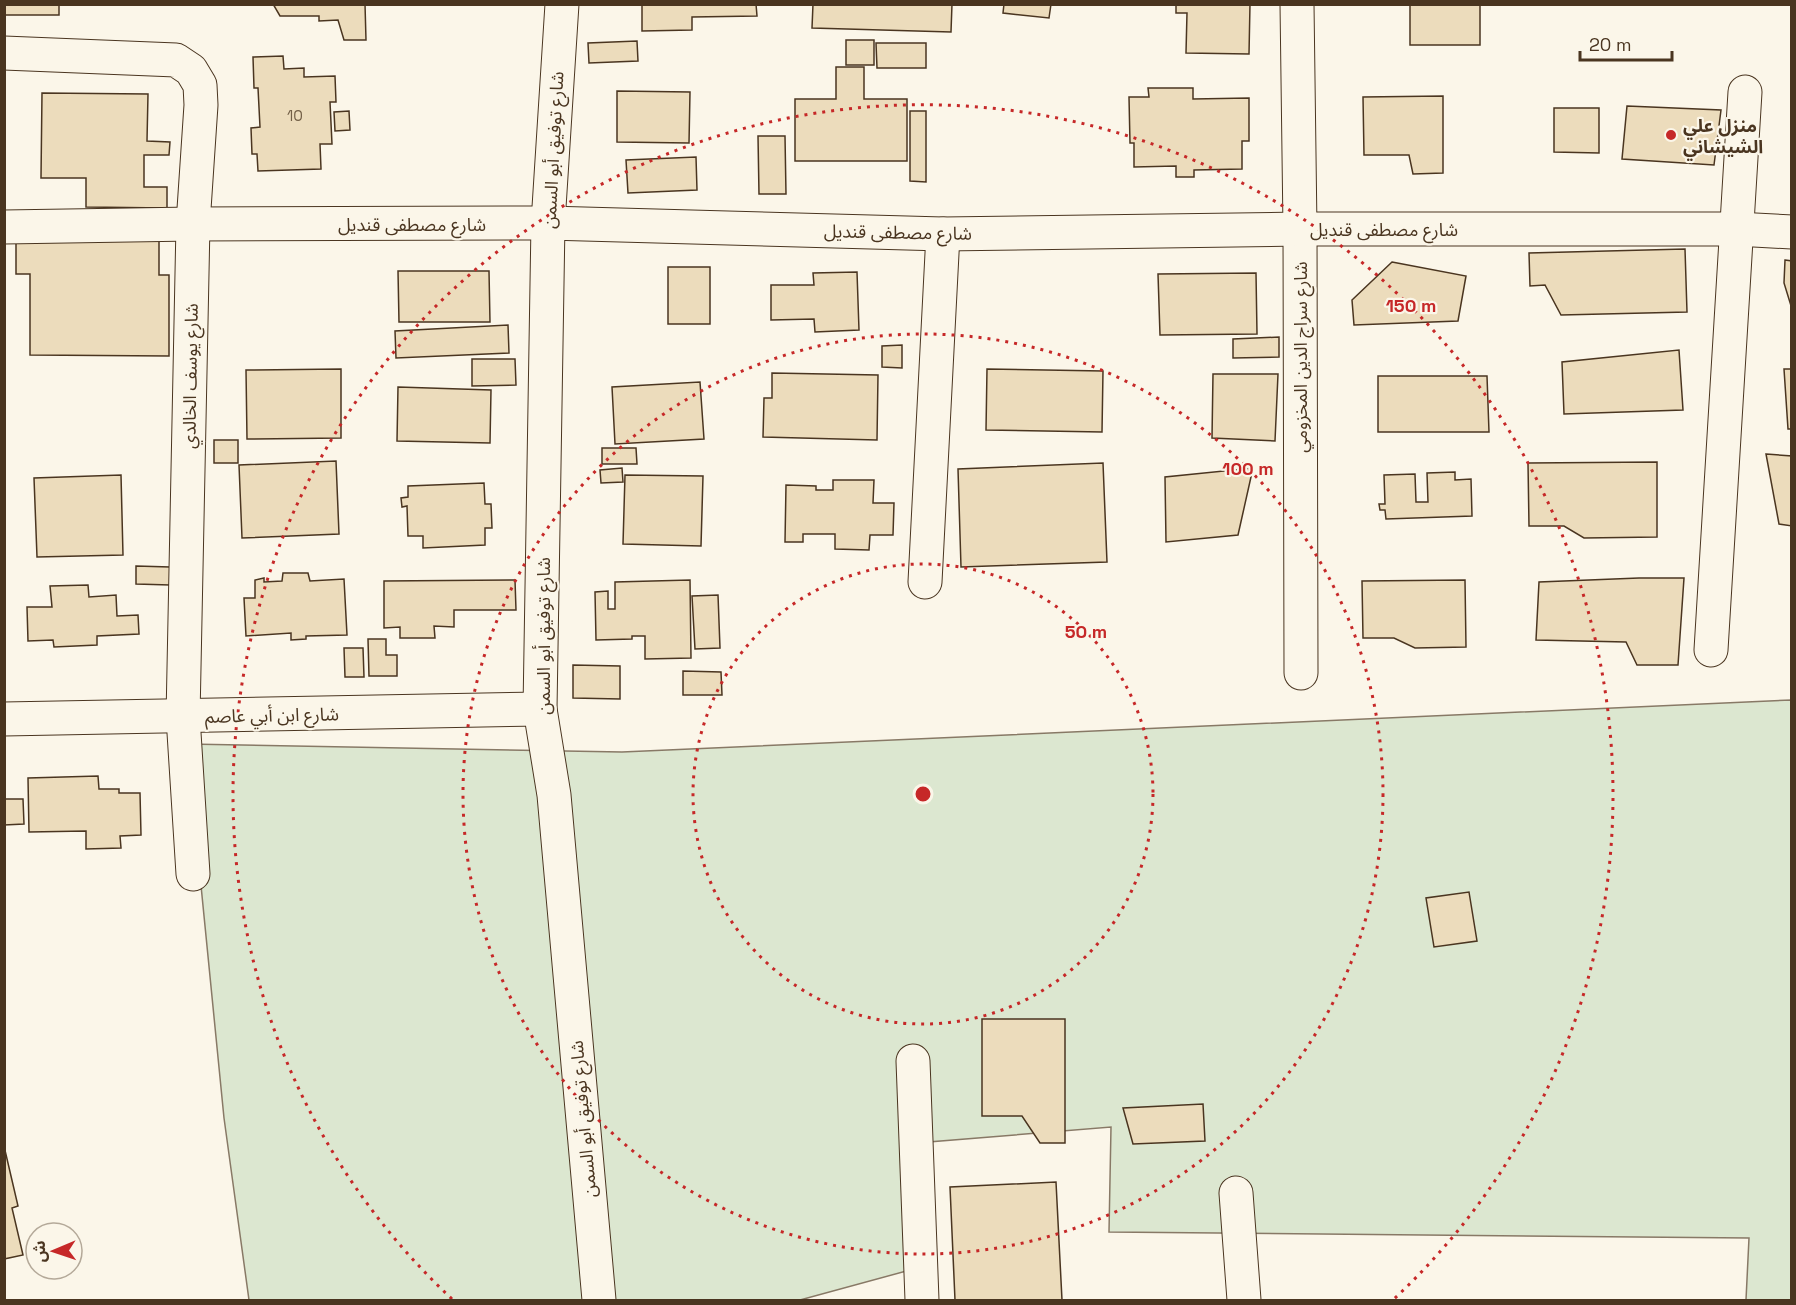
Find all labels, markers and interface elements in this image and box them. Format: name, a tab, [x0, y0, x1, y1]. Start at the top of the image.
scale bar	[1580, 24, 1672, 62]
text: 20 m	[1589, 33, 1632, 56]
street label: شارع توفيق أبو السمن	[537, 71, 572, 229]
house number: 10	[287, 106, 303, 125]
place label: منزل علي الشيشاني	[1683, 114, 1763, 161]
marker: منزل علي الشيشاني	[1664, 128, 1678, 142]
street label: شارع مصطفى قنديل	[338, 213, 486, 239]
street label: شارع مصطفى قنديل	[1310, 218, 1458, 244]
street label: شارع مصطفى قنديل	[824, 219, 972, 248]
street label: شارع سراج الدين المخزومي	[1289, 261, 1315, 453]
text: 150 m	[1386, 294, 1436, 317]
street label: شارع يوسف الخالدي	[177, 303, 206, 449]
text: 100 m	[1222, 457, 1274, 480]
street label: شارع توفيق أبو السمن	[532, 557, 558, 715]
text: 50 m	[1065, 620, 1107, 643]
street label: شارع ابن أبي عاصم	[205, 702, 339, 731]
centre of rings	[913, 784, 933, 804]
street label: شارع توفيق أبو السمن	[565, 1039, 604, 1198]
north arrow	[24, 1221, 84, 1281]
text: ش	[29, 1240, 50, 1263]

